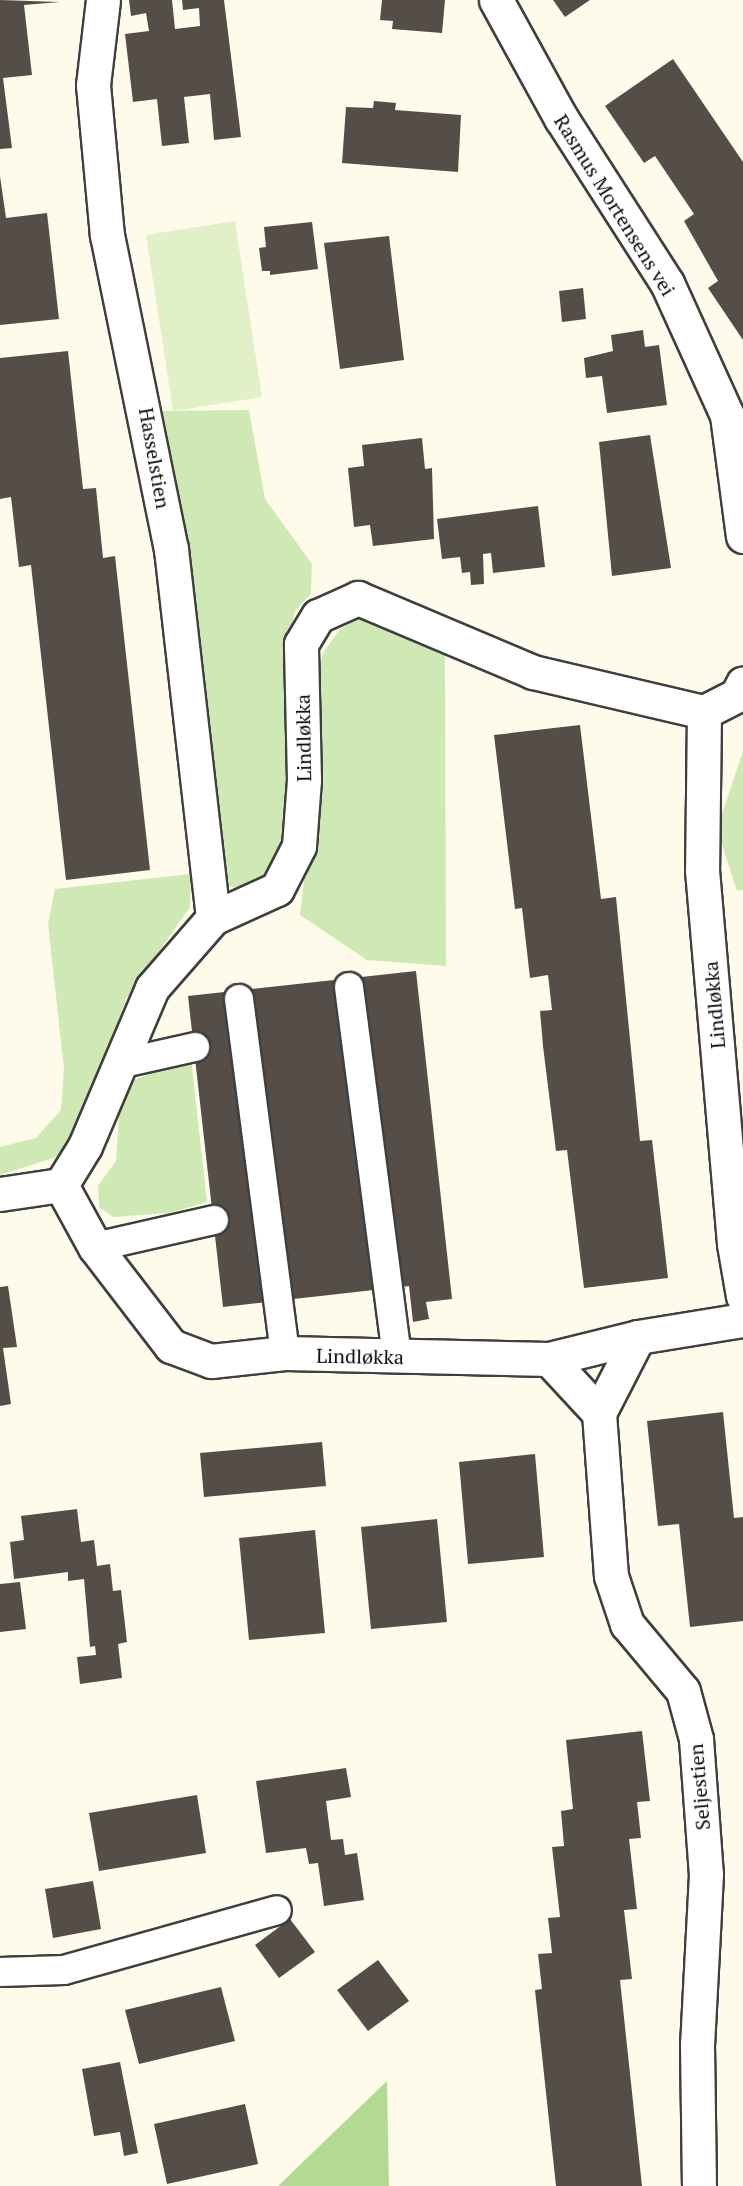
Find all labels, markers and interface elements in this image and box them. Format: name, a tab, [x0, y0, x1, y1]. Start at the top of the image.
street label: Rasmus Mortensens vei	[549, 110, 681, 300]
street label: Hasselstien	[134, 406, 176, 510]
street label: Lindløkka	[290, 694, 316, 782]
street label: Lindløkka	[698, 960, 730, 1050]
street label: Lindløkka	[316, 1343, 404, 1369]
street label: Seljestien	[683, 1743, 715, 1831]

